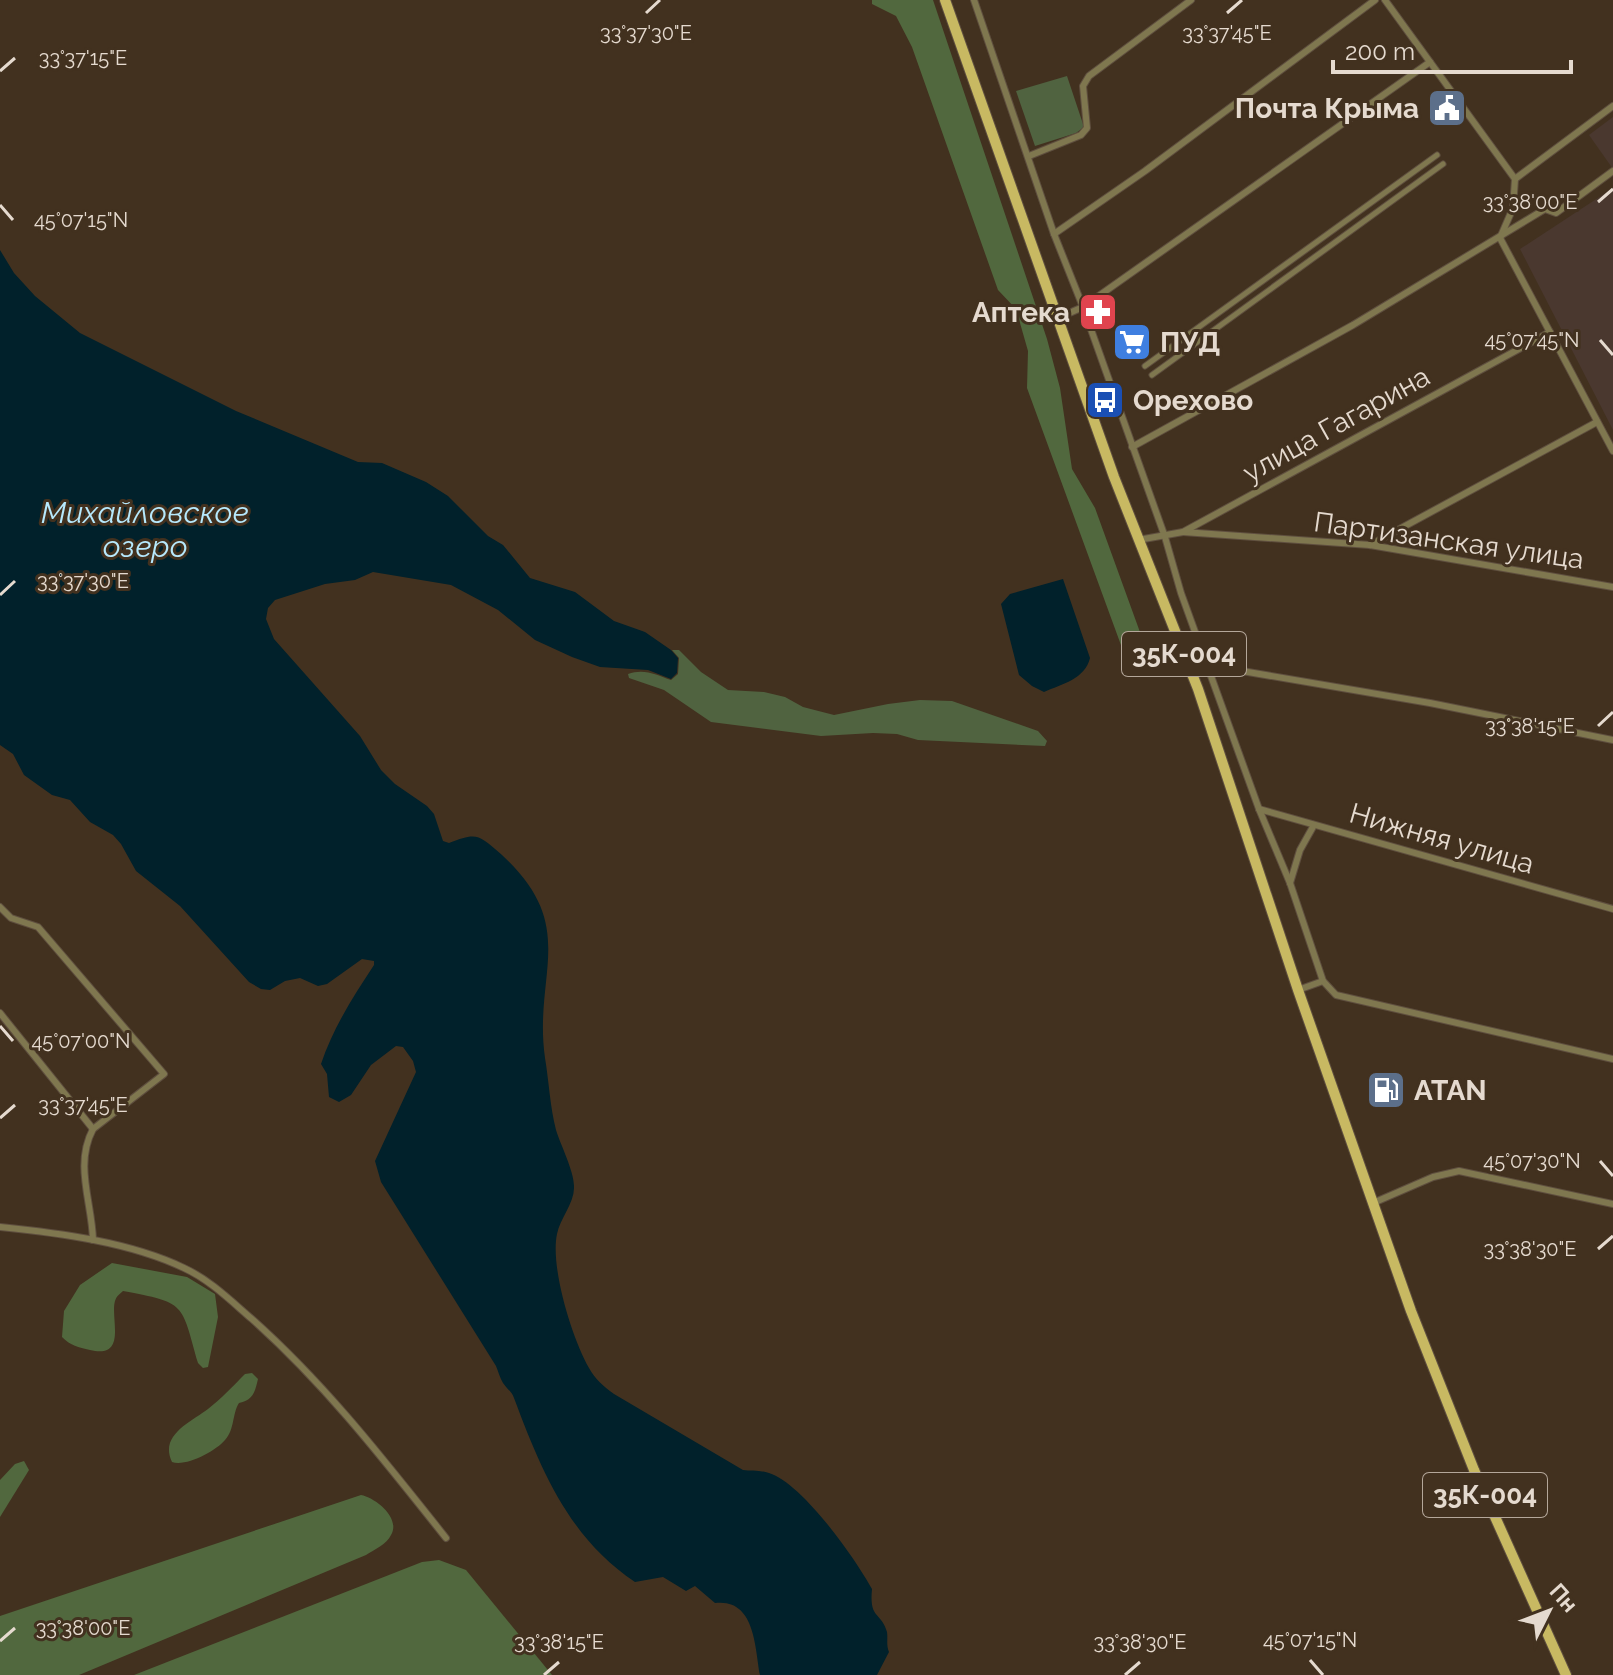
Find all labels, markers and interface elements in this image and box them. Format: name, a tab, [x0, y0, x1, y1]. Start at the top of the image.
text: 33°37'30"E	[600, 21, 692, 45]
text: 33°37'45"E	[1182, 21, 1272, 45]
scale bar	[1333, 24, 1571, 74]
text: 200 m	[1345, 37, 1415, 66]
text: 33°37'15"E	[39, 46, 127, 70]
public building icon: Почта Крыма	[1426, 87, 1468, 129]
place label: Почта Крыма	[1235, 92, 1419, 125]
text: 33°38'00"E	[1483, 190, 1577, 214]
text: 45°07'15"N	[34, 208, 128, 232]
pharmacy icon: Аптека	[1077, 291, 1119, 333]
place label: Аптека	[972, 296, 1070, 329]
supermarket icon: ПУД	[1111, 321, 1153, 363]
place label: ПУД	[1160, 326, 1220, 359]
text: 45°07'45"N	[1484, 328, 1580, 352]
street label: улица Гагарина	[1237, 360, 1435, 489]
bus stop icon: Орехово	[1084, 379, 1126, 421]
place label: Орехово	[1133, 384, 1253, 417]
water label: Михайловское озеро	[41, 495, 249, 564]
street label: Партизанская улица	[1312, 505, 1586, 576]
text: 33°37'30"E	[37, 569, 129, 593]
road number: 35К-004	[1122, 632, 1246, 676]
text: 33°38'15"E	[1485, 714, 1575, 738]
street label: Нижняя улица	[1346, 796, 1538, 881]
text: 45°07'00"N	[31, 1029, 131, 1053]
fuel station icon: ATAN	[1365, 1069, 1407, 1111]
place label: ATAN	[1414, 1074, 1487, 1107]
text: 33°37'45"E	[38, 1093, 128, 1117]
text: 45°07'30"N	[1483, 1149, 1581, 1173]
text: 33°38'30"E	[1483, 1237, 1577, 1261]
road number: 35К-004	[1423, 1473, 1547, 1517]
north arrow	[1509, 1571, 1589, 1651]
text: Пн	[1544, 1578, 1583, 1617]
text: 33°38'00"E	[36, 1616, 130, 1640]
text: 45°07'15"N	[1263, 1628, 1357, 1652]
text: 33°38'15"E	[514, 1630, 604, 1654]
text: 33°38'30"E	[1093, 1630, 1187, 1654]

